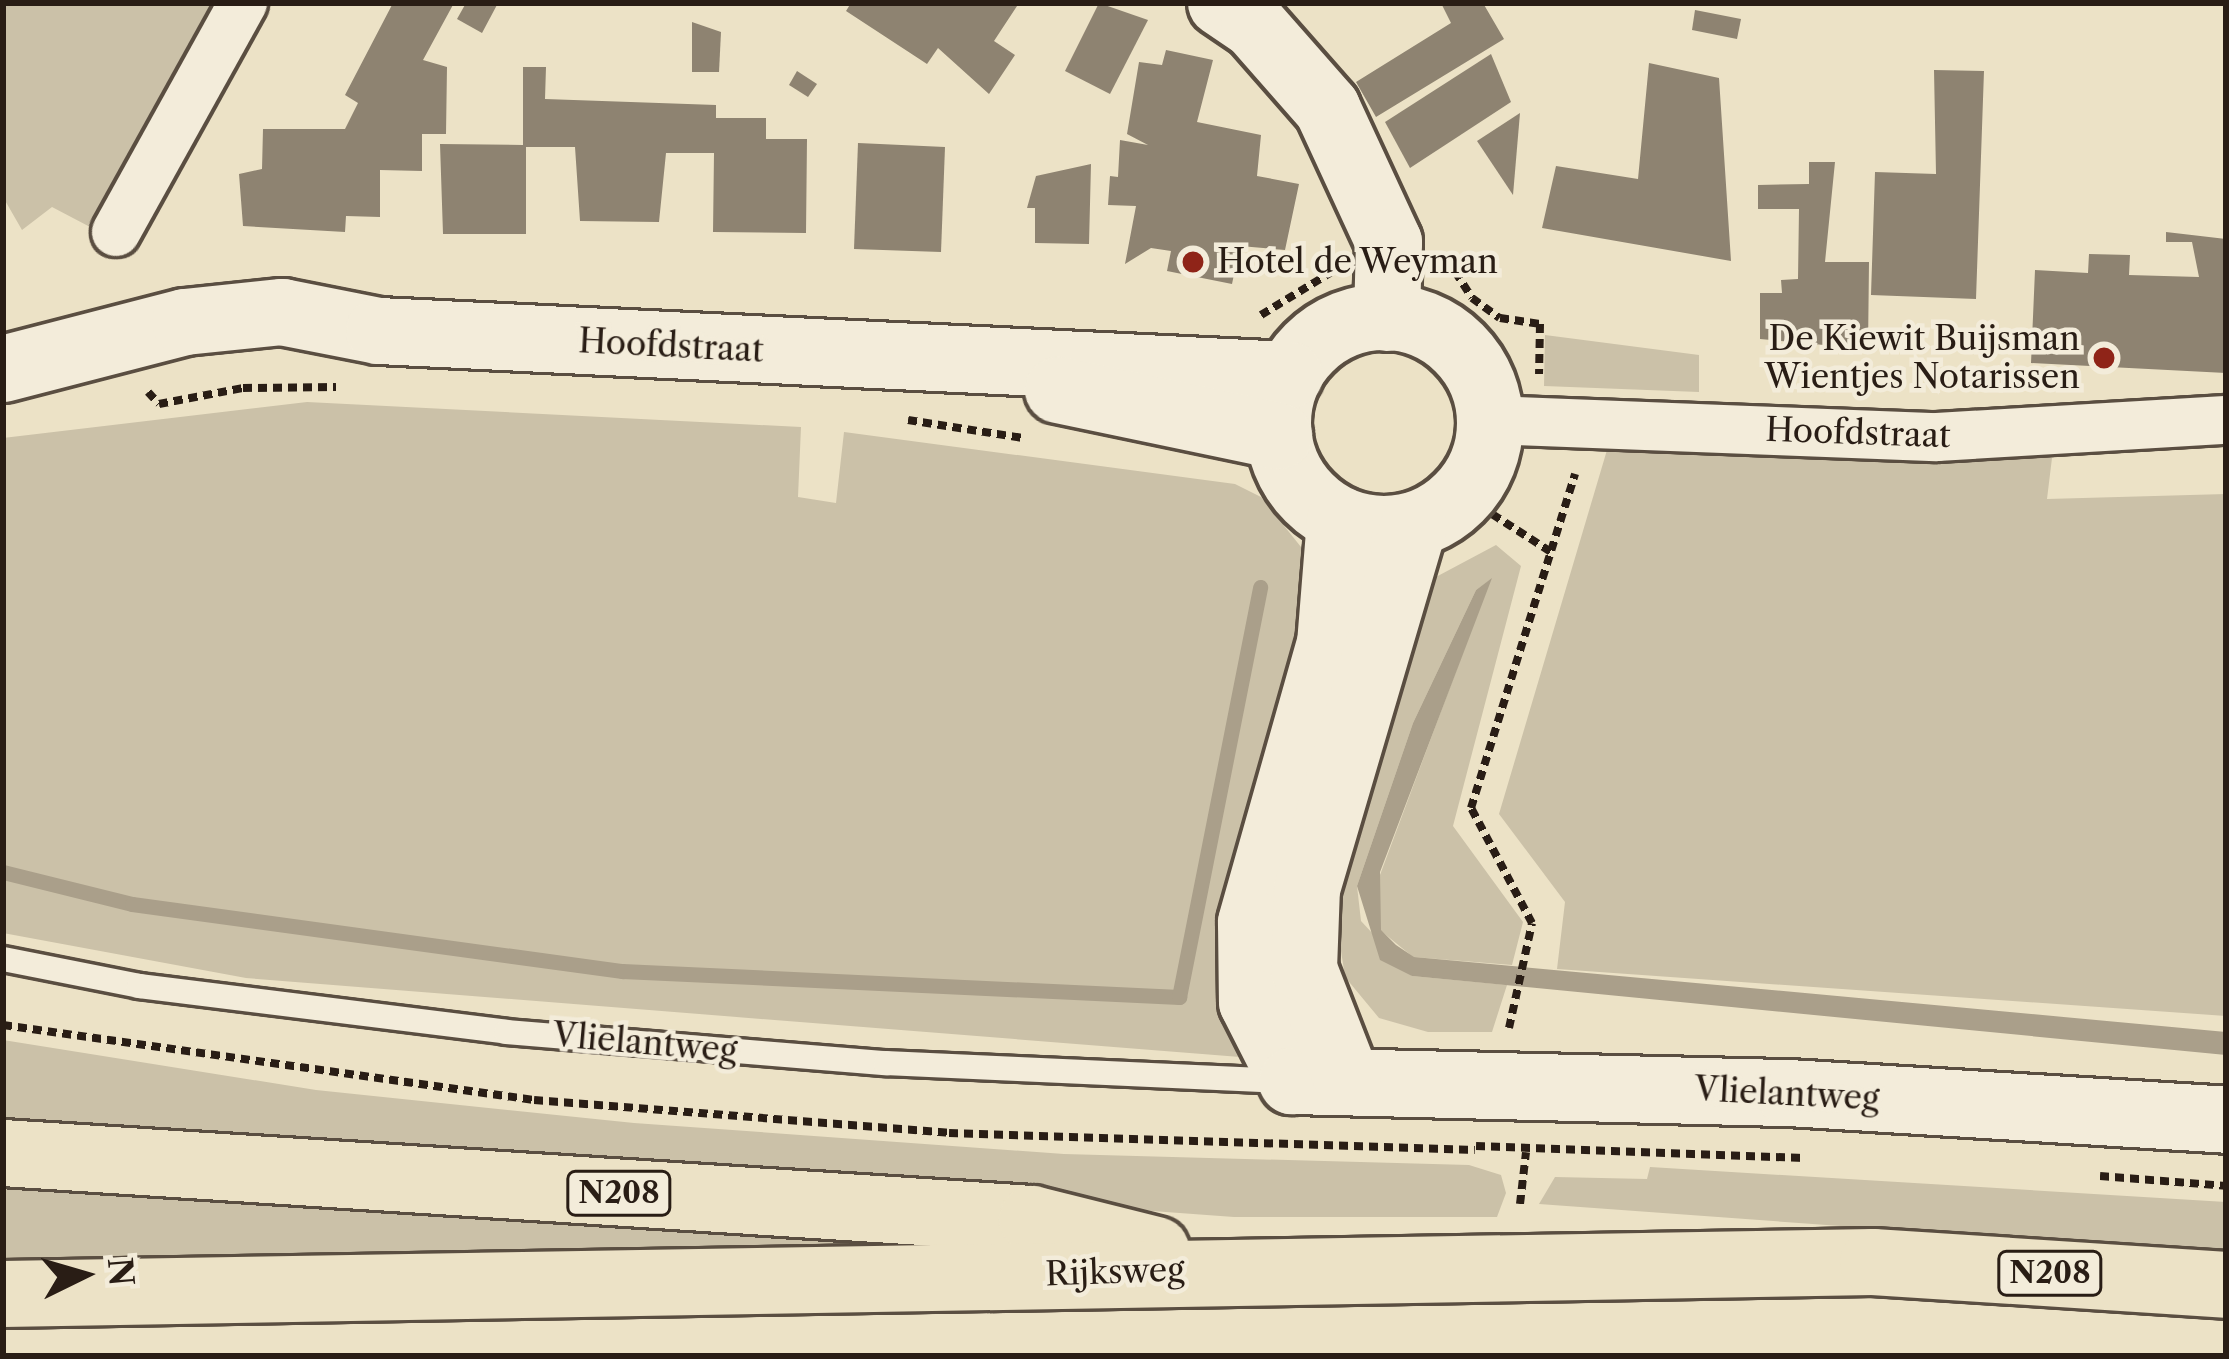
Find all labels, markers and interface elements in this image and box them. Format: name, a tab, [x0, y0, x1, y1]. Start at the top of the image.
place label: Hotel de Weyman	[1217, 242, 1499, 282]
marker: Hotel de Weyman	[1180, 249, 1206, 275]
place label: De Kiewit Buijsman Wientjes Notarissen	[1764, 319, 2080, 397]
street label: Hoofdstraat	[577, 321, 765, 371]
marker: De Kiewit Buijsman Wientjes Notarissen	[2091, 345, 2117, 371]
street label: Hoofdstraat	[1765, 410, 1951, 456]
street label: Vlielantweg	[551, 1015, 739, 1071]
street label: Vlielantweg	[1694, 1069, 1880, 1119]
road number: N208	[565, 1169, 673, 1217]
north arrow	[24, 1215, 144, 1335]
road number: N208	[1996, 1249, 2104, 1297]
street label: Rijksweg	[1045, 1250, 1185, 1294]
text: N	[99, 1256, 142, 1288]

